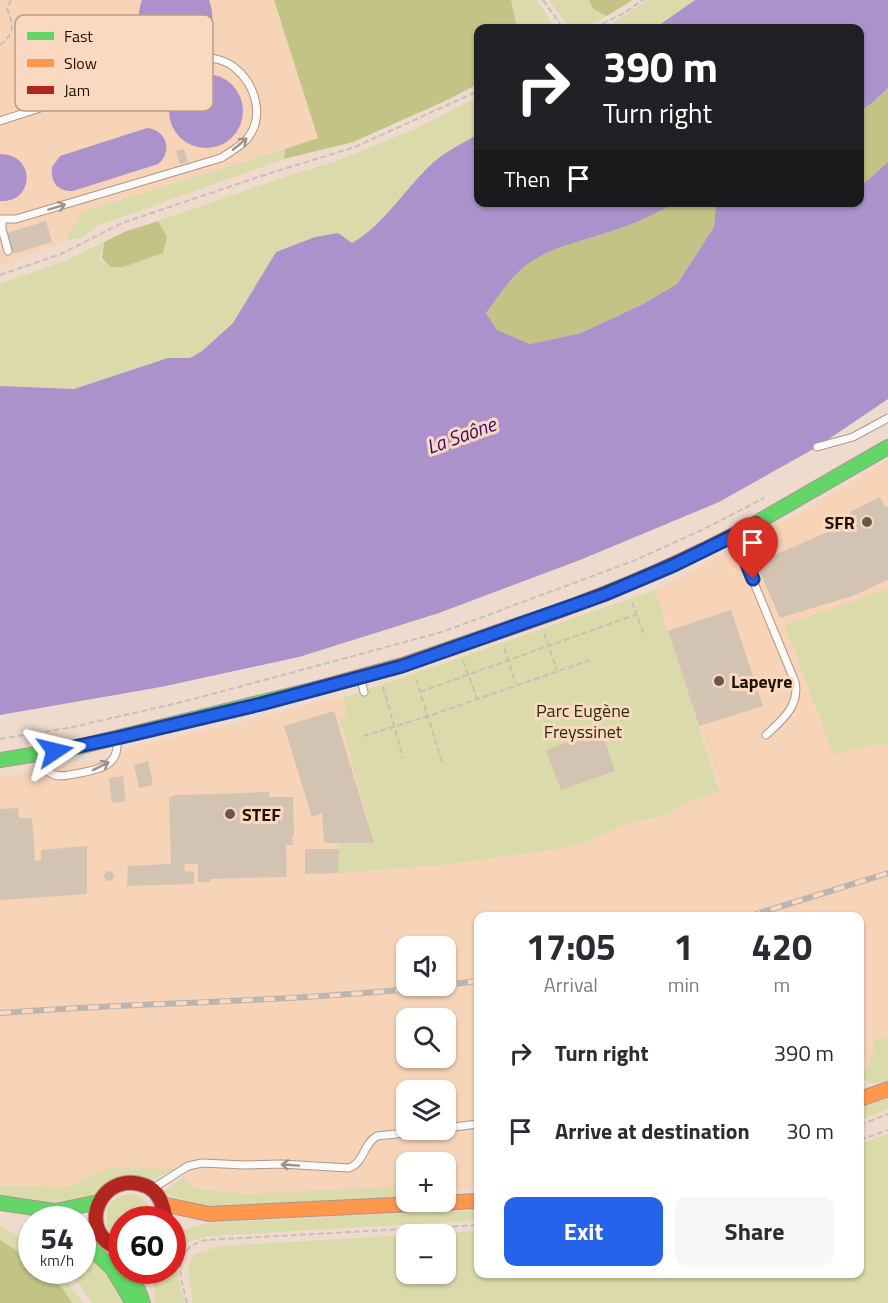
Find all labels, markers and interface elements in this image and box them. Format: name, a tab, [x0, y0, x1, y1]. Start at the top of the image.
legend	[15, 15, 213, 111]
text: Fast	[64, 24, 93, 48]
text: 390 m	[603, 34, 718, 98]
icon: right	[504, 48, 582, 126]
text: Slow	[64, 51, 97, 75]
text: Jam	[64, 78, 90, 102]
text: Turn right	[603, 92, 712, 133]
one-way arrow	[232, 138, 248, 151]
text: Then	[504, 162, 550, 196]
icon: arrive	[562, 162, 595, 195]
one-way arrow	[47, 201, 66, 212]
water label: La Saône	[422, 408, 502, 462]
place label: SFR	[824, 509, 855, 536]
marker: SFR	[860, 515, 874, 529]
pin	[727, 517, 778, 579]
icon: arrive	[736, 526, 769, 559]
place label: Lapeyre	[731, 668, 792, 695]
marker: Lapeyre	[712, 674, 726, 688]
park label: Parc Eugène Freyssinet	[536, 697, 630, 745]
position arrow	[23, 719, 87, 783]
one-way arrow	[92, 760, 110, 772]
place label: STEF	[242, 801, 281, 828]
marker: STEF	[223, 807, 237, 821]
text: 17:05	[526, 919, 616, 974]
text: 1	[674, 919, 694, 974]
text: 420	[752, 919, 812, 974]
map controls	[396, 936, 456, 1284]
button: sound	[396, 936, 456, 996]
text: Arrival	[544, 969, 598, 1000]
text: min	[668, 969, 700, 1000]
text: m	[773, 969, 790, 1000]
button: search	[396, 1008, 456, 1068]
text: Turn right	[555, 1036, 649, 1070]
text: 390 m	[774, 1036, 834, 1070]
icon: right	[504, 1037, 537, 1070]
button: layers	[396, 1080, 456, 1140]
text: Arrive at destination	[555, 1114, 750, 1148]
text: 30 m	[786, 1114, 834, 1148]
icon: arrive	[504, 1115, 537, 1148]
button: +	[396, 1152, 456, 1212]
one-way arrow	[281, 1159, 301, 1170]
button: Exit	[504, 1197, 663, 1266]
button: Share	[675, 1197, 834, 1266]
speed limit sign: 60	[108, 1206, 186, 1284]
text: 54	[40, 1215, 74, 1261]
button: −	[396, 1224, 456, 1284]
text: km/h	[40, 1249, 74, 1272]

